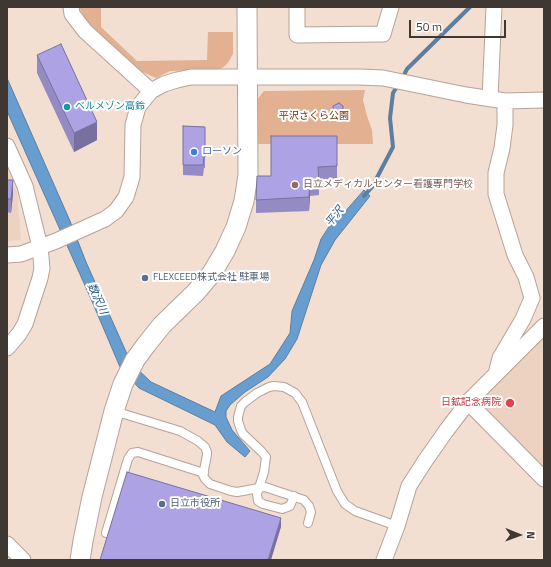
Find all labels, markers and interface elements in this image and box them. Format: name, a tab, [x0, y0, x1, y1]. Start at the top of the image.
scale bar	[411, 12, 508, 38]
text: 50 m	[416, 17, 442, 36]
place label: ベルメゾン高鈴	[75, 101, 145, 113]
marker: ベルメゾン高鈴	[62, 102, 72, 112]
park label: 平沢さくら公園	[279, 111, 349, 123]
place label: ローソン	[202, 146, 242, 158]
marker: ローソン	[189, 147, 199, 157]
place label: 日立メディカルセンター看護専門学校	[303, 179, 473, 191]
marker: 日立メディカルセンター看護専門学校	[290, 180, 300, 190]
water label: 平沢	[323, 204, 347, 230]
place label: FLEXCEED株式会社 駐車場	[153, 272, 269, 284]
marker: FLEXCEED株式会社 駐車場	[140, 273, 150, 283]
water label: 数沢川	[84, 281, 110, 317]
place label: 日鉱記念病院	[441, 397, 501, 409]
marker: 日鉱記念病院	[504, 397, 516, 409]
place label: 日立市役所	[170, 498, 220, 510]
marker: 日立市役所	[157, 499, 167, 509]
north arrow	[499, 515, 539, 555]
text: N	[523, 531, 539, 539]

